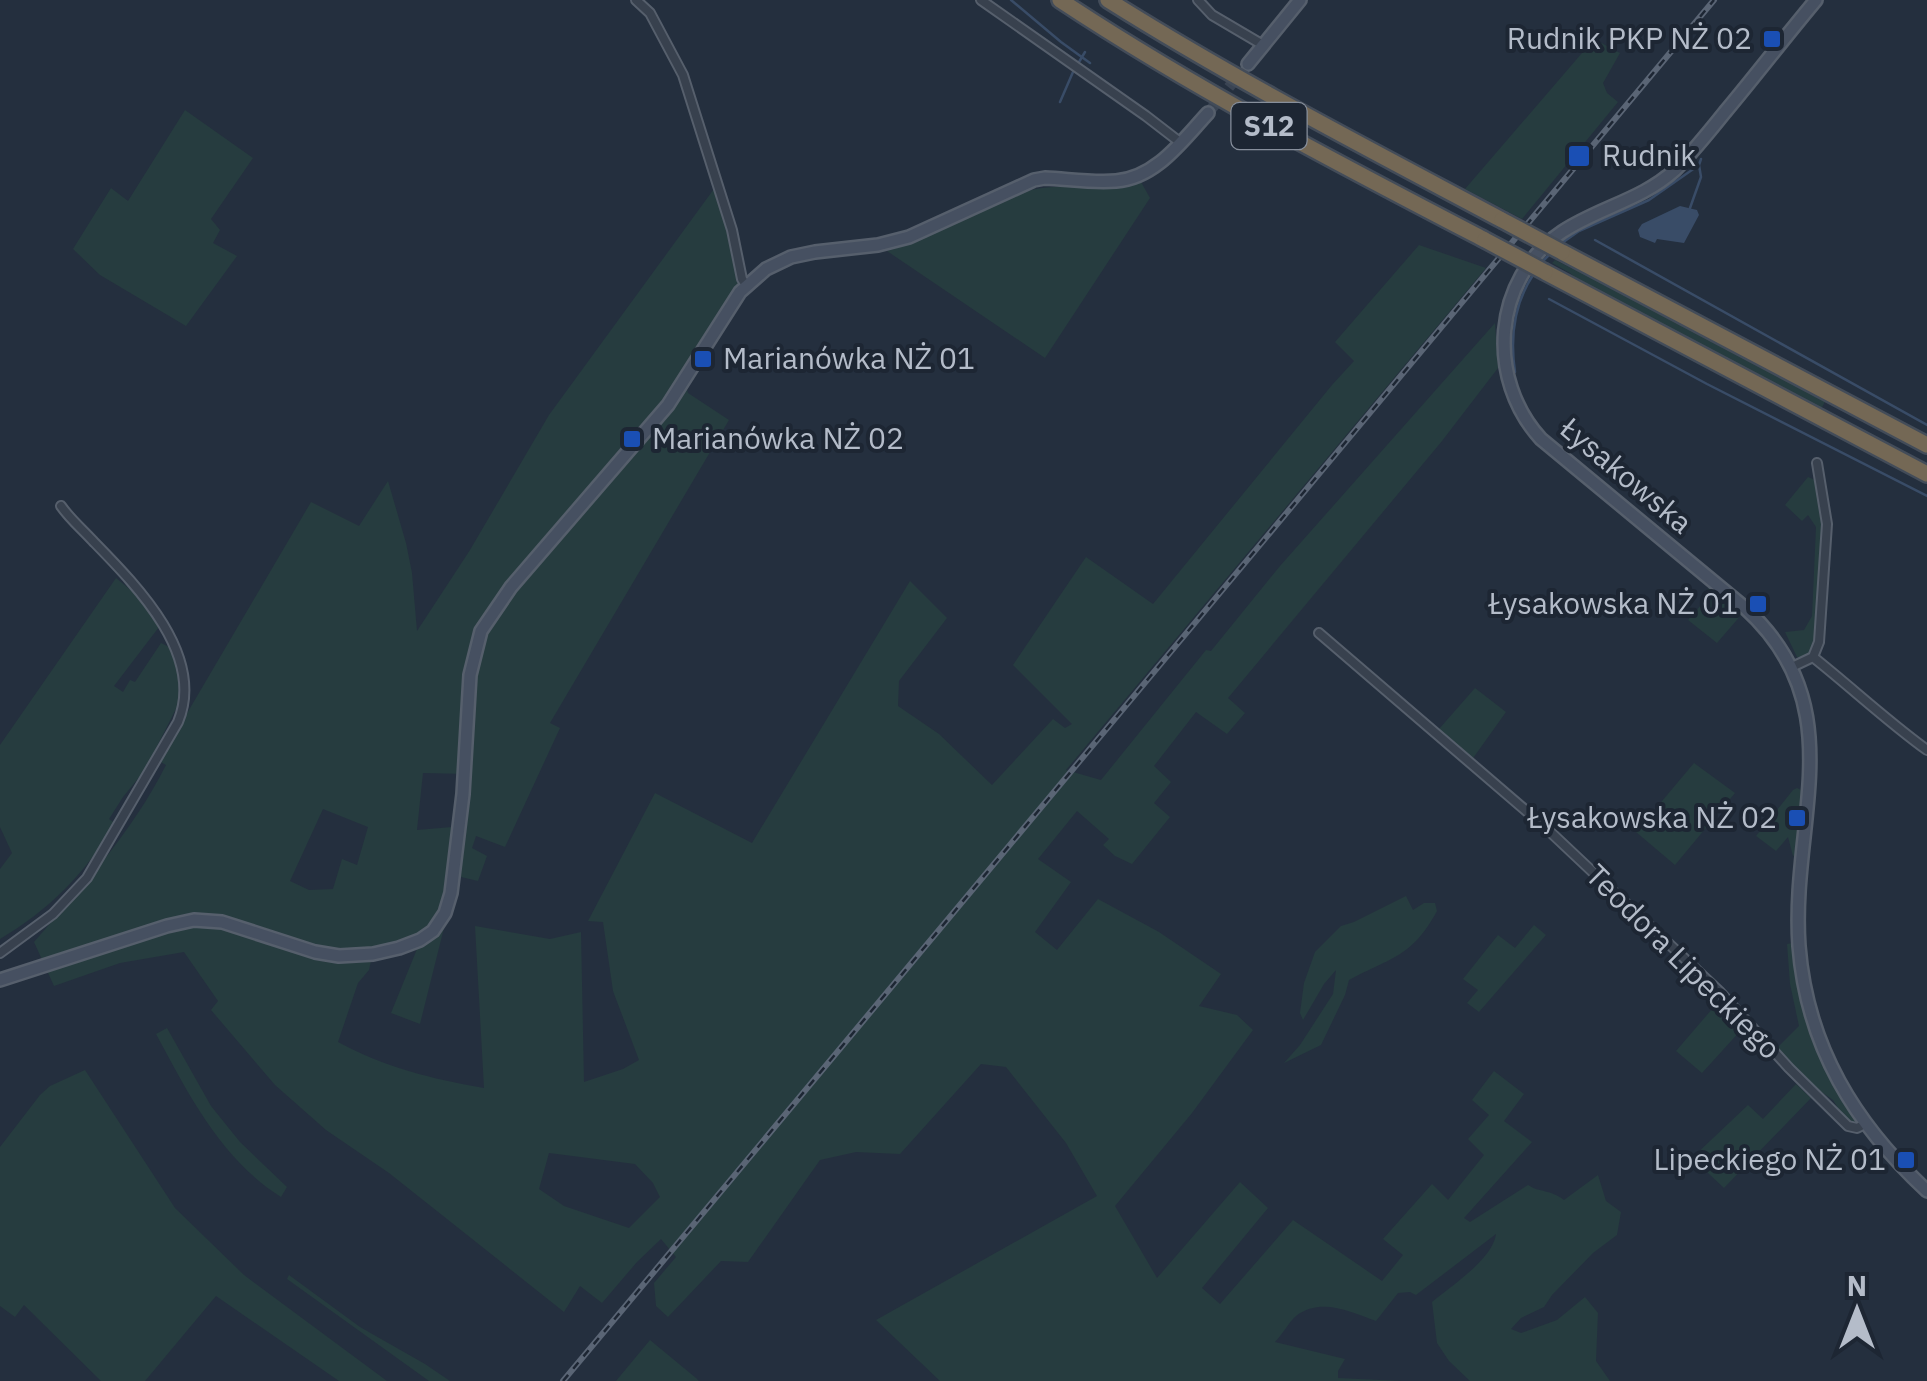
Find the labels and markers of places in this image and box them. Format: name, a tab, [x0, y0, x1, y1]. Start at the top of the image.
place label: Rudnik PKP NŻ 02	[1507, 18, 1752, 57]
marker: Rudnik PKP NŻ 02	[1761, 28, 1783, 50]
place label: Rudnik	[1602, 135, 1696, 174]
marker: Rudnik	[1566, 143, 1592, 169]
place label: Marianówka NŻ 01	[723, 338, 975, 377]
marker: Marianówka NŻ 01	[692, 348, 714, 370]
place label: Marianówka NŻ 02	[652, 418, 904, 457]
marker: Marianówka NŻ 02	[621, 428, 643, 450]
place label: Łysakowska NŻ 01	[1487, 583, 1738, 622]
marker: Łysakowska NŻ 01	[1747, 593, 1769, 615]
place label: Łysakowska NŻ 02	[1526, 797, 1777, 836]
marker: Łysakowska NŻ 02	[1786, 807, 1808, 829]
place label: Lipeckiego NŻ 01	[1654, 1139, 1886, 1178]
marker: Lipeckiego NŻ 01	[1895, 1149, 1917, 1171]

